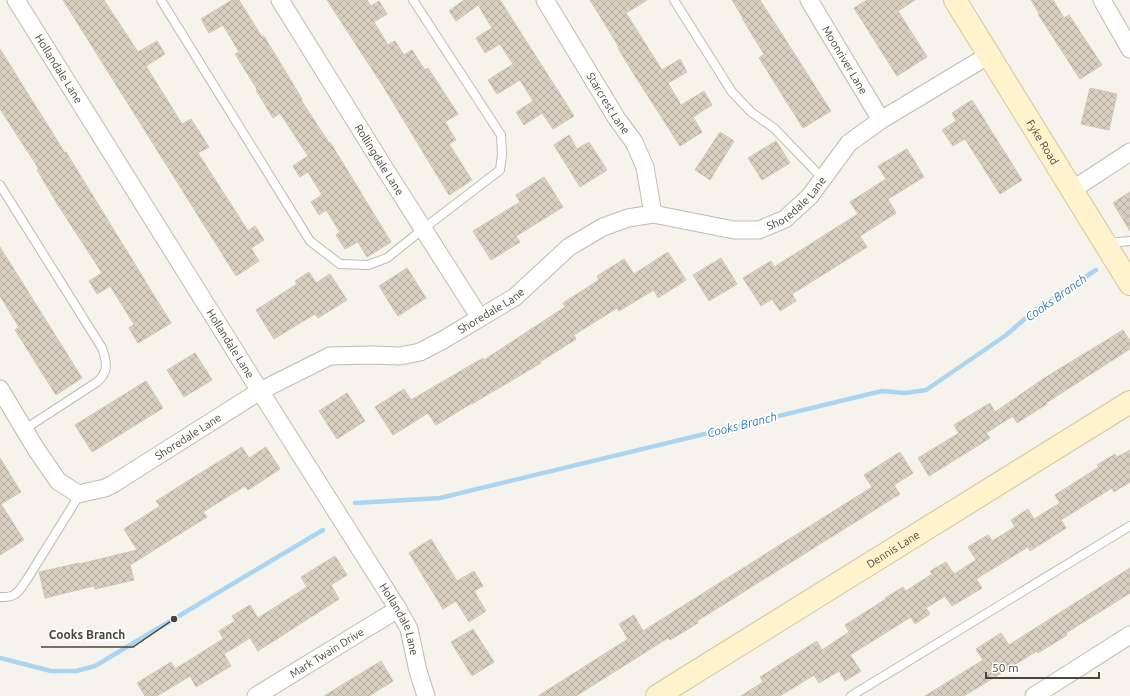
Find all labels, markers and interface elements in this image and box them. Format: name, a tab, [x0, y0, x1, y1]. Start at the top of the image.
street label: Moonriver Lane	[820, 24, 870, 96]
street label: Hollandale Lane	[33, 32, 85, 105]
street label: Starcrest Lane	[584, 70, 632, 136]
street label: Fyke Road	[1024, 118, 1061, 167]
street label: Rollingdale Lane	[353, 122, 406, 197]
street label: Shoredale Lane	[765, 174, 828, 232]
water label: Cooks Branch	[1023, 272, 1089, 323]
street label: Shoredale Lane	[456, 286, 527, 336]
street label: Hollandale Lane	[204, 307, 256, 380]
water label: Cooks Branch	[706, 410, 778, 439]
street label: Shoredale Lane	[153, 411, 223, 462]
street label: Dennis Lane	[864, 528, 922, 570]
street label: Hollandale Lane	[377, 581, 420, 656]
callout: Cooks Branch	[41, 623, 133, 647]
street label: Mark Twain Drive	[288, 625, 366, 680]
text: Cooks Branch	[49, 628, 125, 641]
scale bar	[986, 654, 1099, 680]
text: 50 m	[992, 661, 1019, 674]

